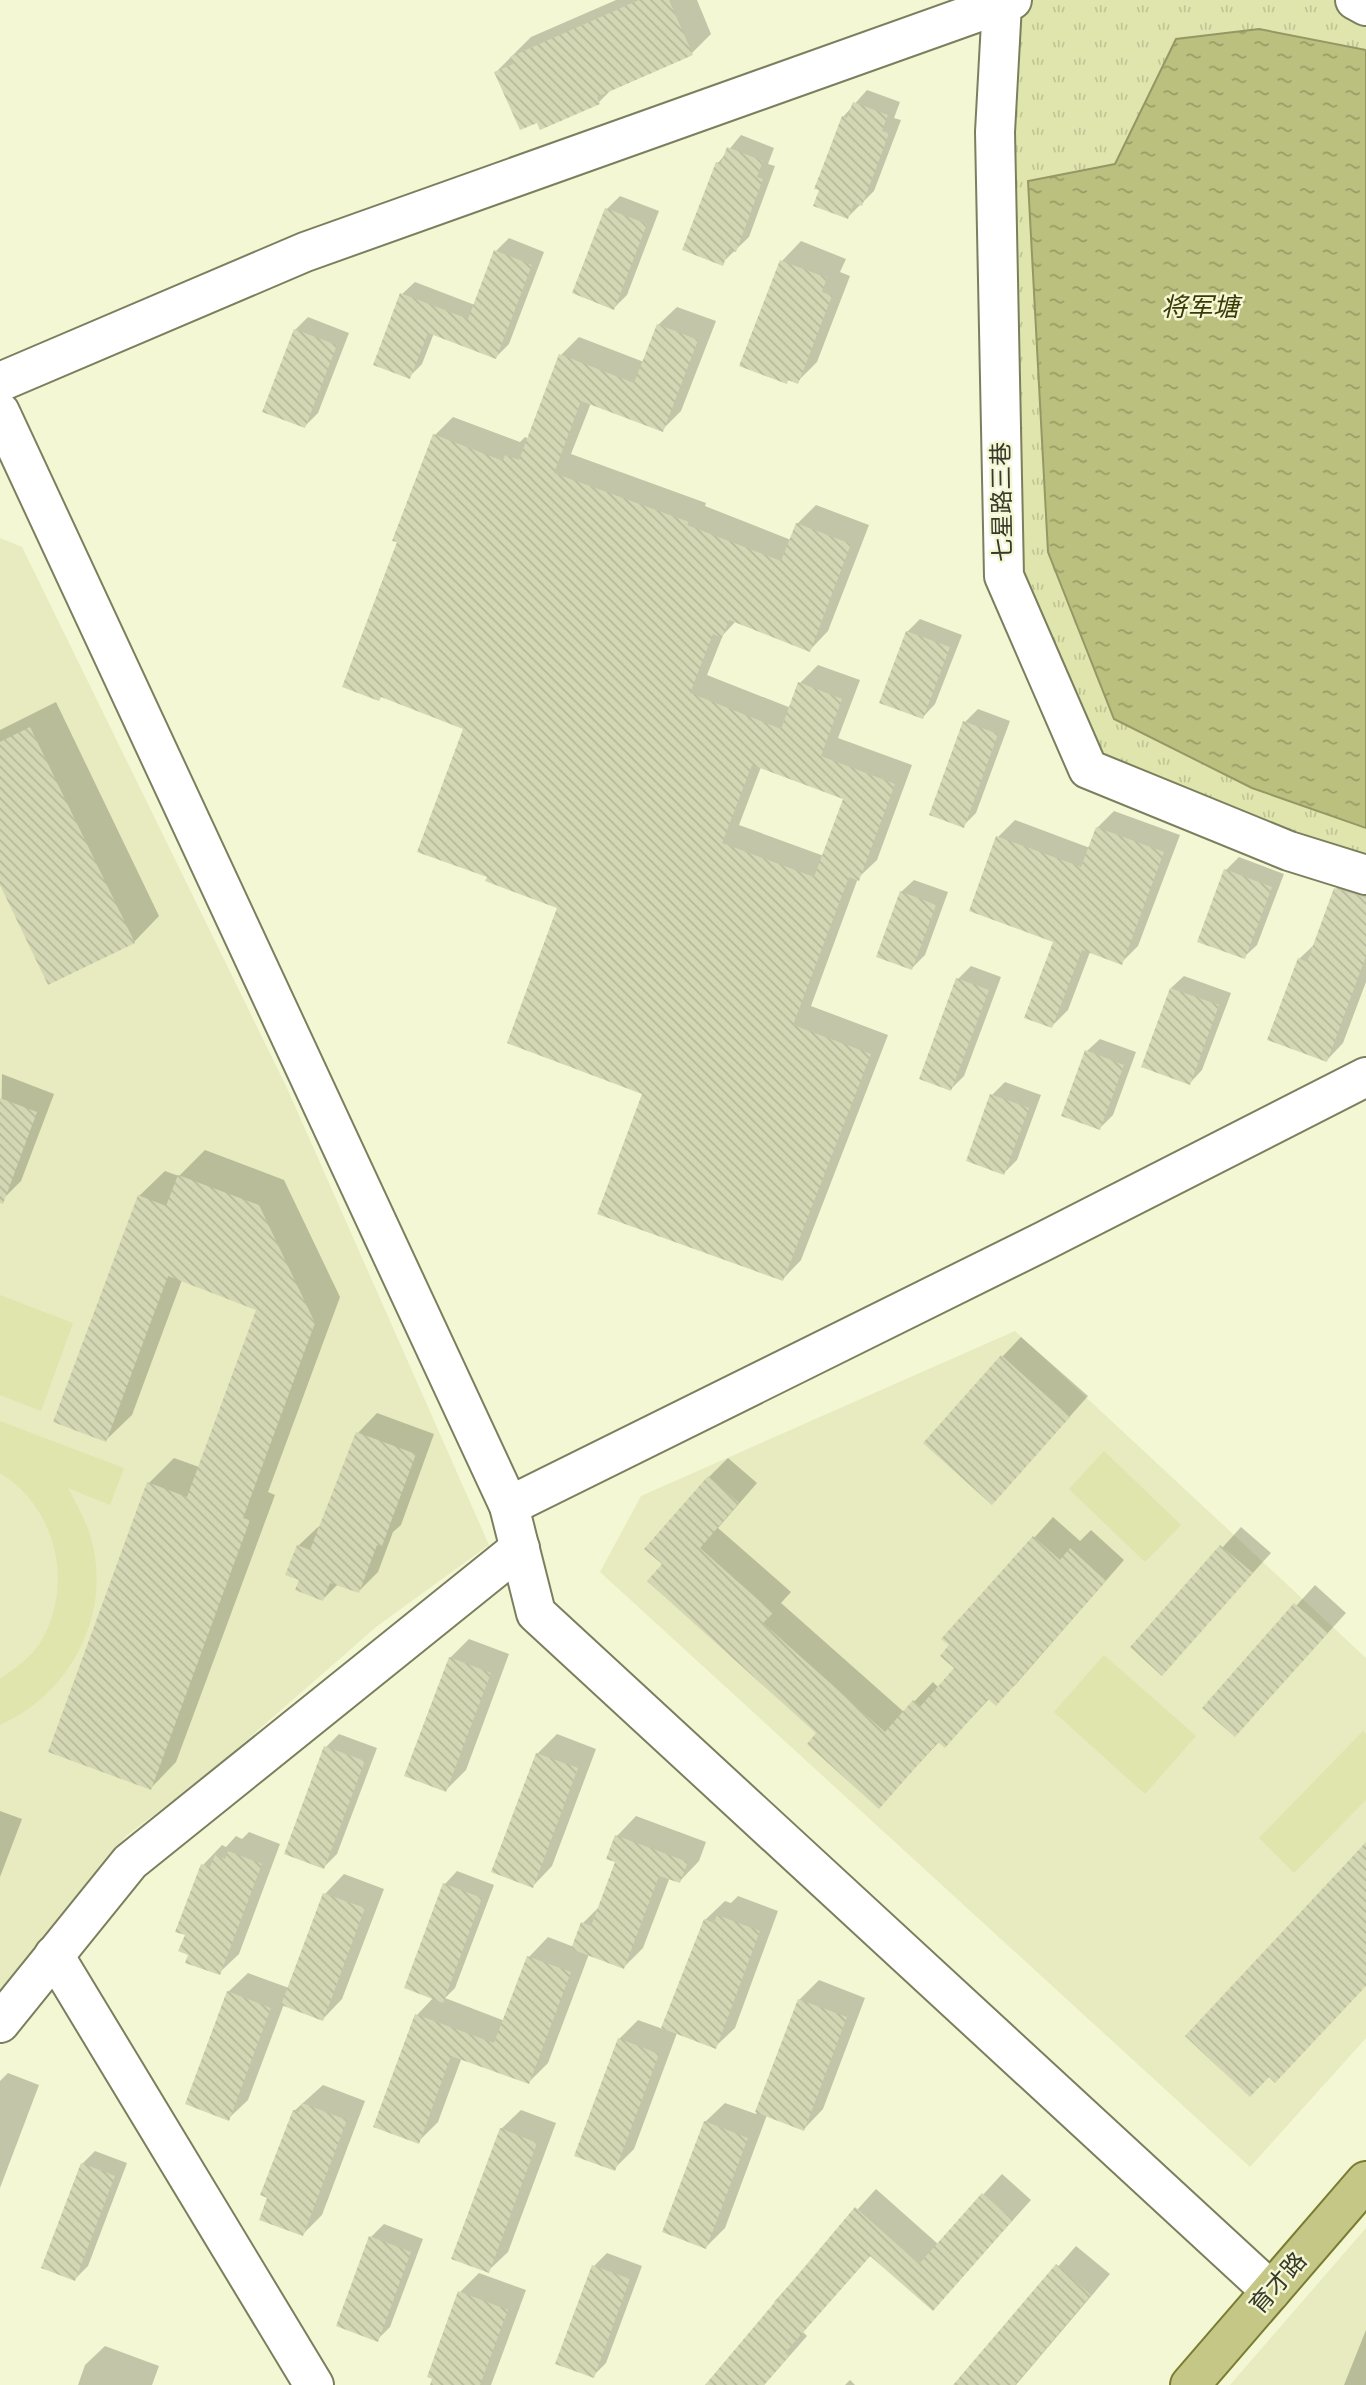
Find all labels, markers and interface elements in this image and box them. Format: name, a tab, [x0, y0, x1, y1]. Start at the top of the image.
water label: 将军塘	[1161, 288, 1243, 324]
street label: 七星路三巷	[983, 442, 1018, 562]
street label: 育才路	[1241, 2244, 1313, 2320]

